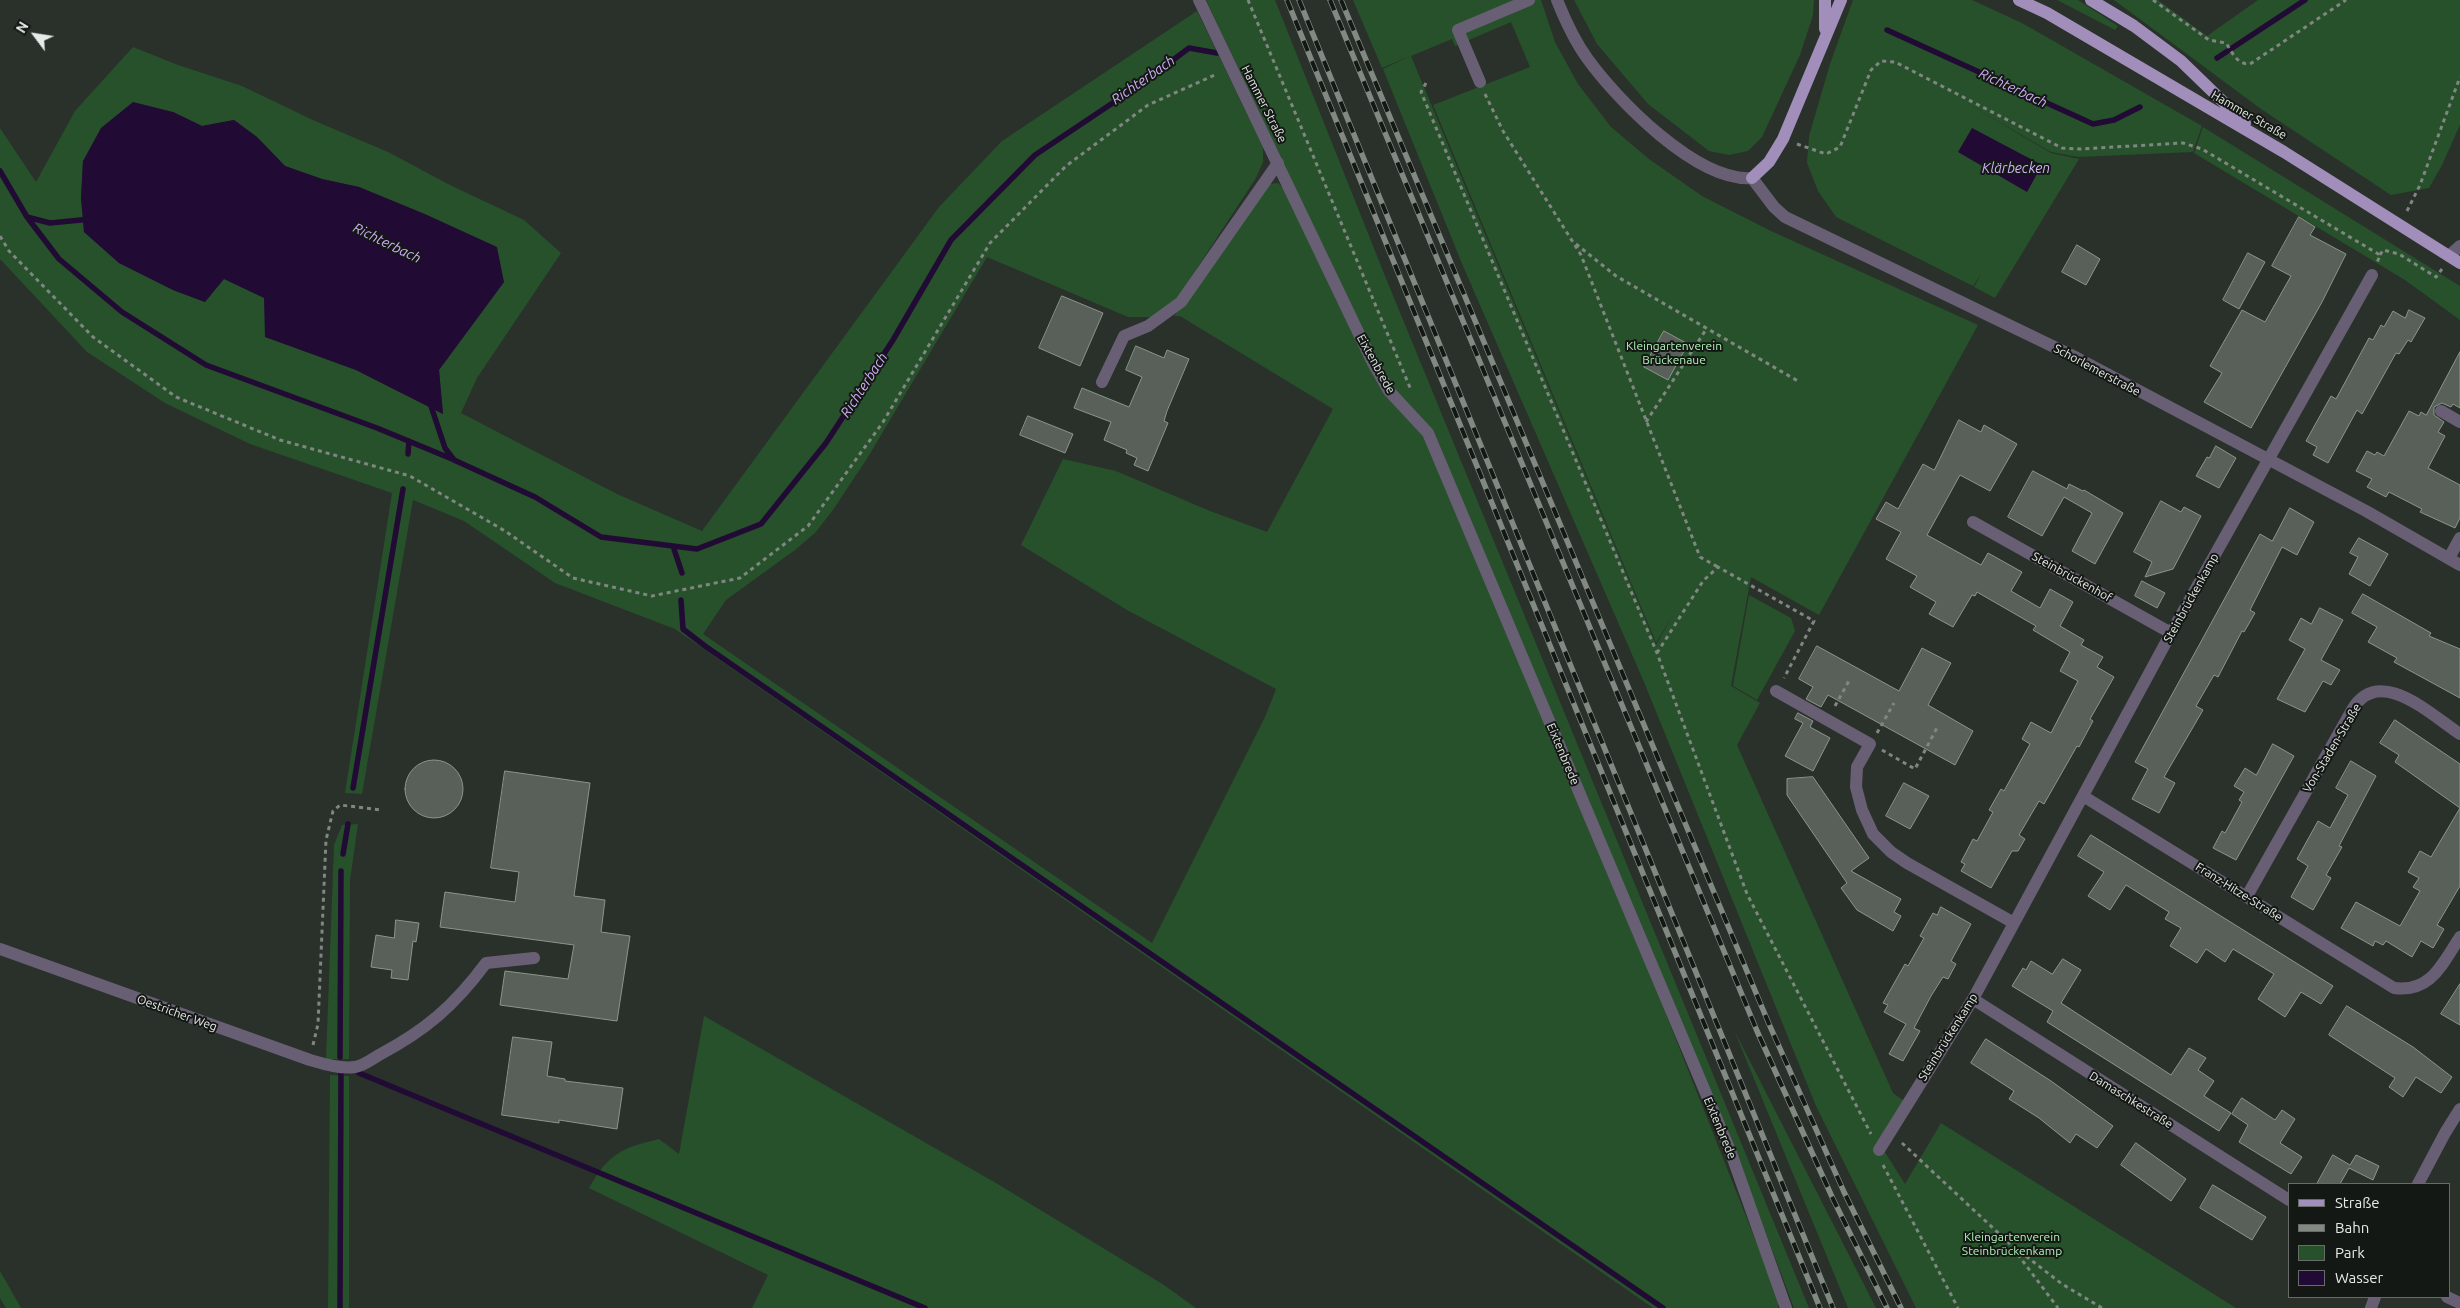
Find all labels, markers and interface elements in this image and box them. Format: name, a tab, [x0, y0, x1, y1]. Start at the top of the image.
north arrow	[10, 10, 60, 60]
text: N	[13, 19, 32, 36]
water label: Richterbach	[1108, 52, 1178, 108]
street label: Hammer Straße	[1238, 63, 1290, 145]
water label: Richterbach	[1976, 65, 2050, 111]
street label: Hammer Straße	[2209, 88, 2289, 142]
water label: Klärbecken	[1982, 160, 2050, 176]
water label: Richterbach	[350, 219, 424, 267]
street label: Eixtenbrede	[1354, 332, 1398, 396]
park label: Kleingartenverein Brückenaue	[1626, 339, 1722, 367]
street label: Schorlemerstraße	[2051, 341, 2143, 399]
water label: Richterbach	[837, 350, 891, 420]
street label: Steinbrückenhof	[2030, 549, 2114, 605]
street label: Steinbrückenkamp	[2160, 551, 2222, 645]
street label: Von-Staden-Straße	[2300, 701, 2364, 795]
street label: Eixtenbrede	[1544, 721, 1582, 787]
street label: Franz-Hitze-Straße	[2193, 859, 2285, 925]
street label: Steinbrückenkamp	[1915, 991, 1981, 1083]
street label: Oestricher Weg	[135, 992, 219, 1034]
street label: Damaschkestraße	[2087, 1069, 2175, 1131]
street label: Eixtenbrede	[1701, 1095, 1739, 1161]
legend	[2288, 1183, 2450, 1298]
text: Straße	[2335, 1194, 2379, 1211]
text: Bahn	[2335, 1219, 2369, 1236]
park label: Kleingartenverein Steinbrückenkamp	[1962, 1230, 2062, 1258]
text: Park	[2335, 1244, 2365, 1261]
text: Wasser	[2335, 1269, 2383, 1286]

